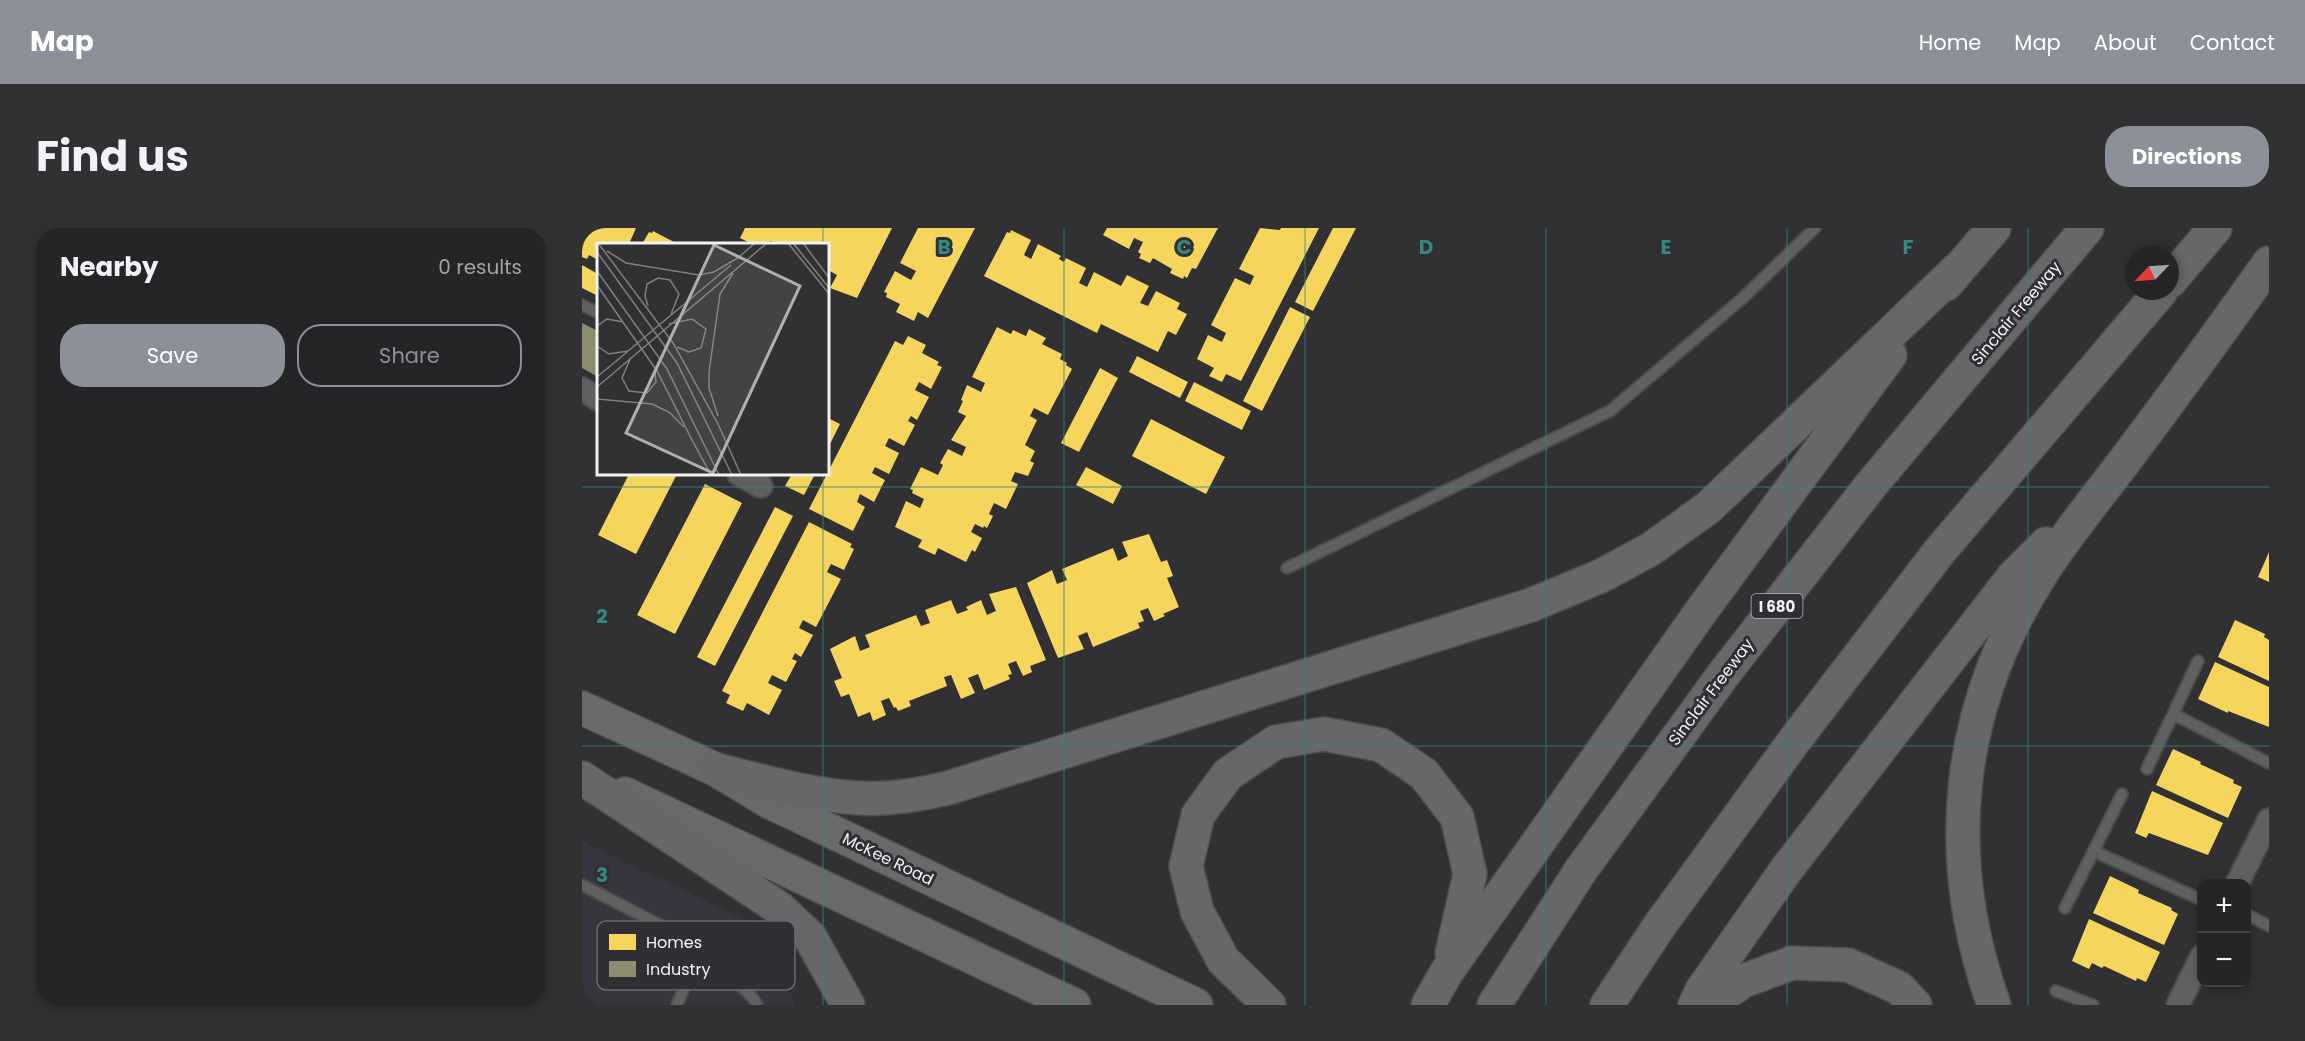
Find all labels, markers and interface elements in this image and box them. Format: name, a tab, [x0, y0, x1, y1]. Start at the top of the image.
text: Map	[30, 22, 94, 61]
text: Home	[1919, 28, 1981, 57]
text: Map	[2014, 28, 2061, 57]
text: About	[2094, 28, 2157, 57]
text: Contact	[2190, 28, 2275, 57]
button: Directions	[2105, 126, 2269, 187]
text: Find us	[36, 127, 189, 186]
text: B	[937, 233, 951, 261]
text: C	[1176, 233, 1192, 261]
text: D	[1419, 233, 1433, 261]
text: E	[1661, 233, 1671, 261]
text: F	[1903, 233, 1914, 261]
inset map	[597, 243, 830, 476]
north arrow	[2125, 246, 2179, 300]
text: Nearby	[60, 249, 158, 285]
text: 0 results	[438, 253, 522, 281]
street label: Sinclair Freeway	[1966, 256, 2066, 370]
button: Save	[60, 324, 285, 387]
button: Share	[297, 324, 522, 387]
road number: I 680	[1752, 594, 1802, 618]
text: 2	[596, 602, 608, 630]
street label: Sinclair Freeway	[1663, 634, 1759, 750]
street label: McKee Road	[839, 827, 937, 891]
text: 3	[596, 861, 608, 889]
map controls	[2197, 879, 2251, 987]
button: +	[2197, 879, 2251, 933]
legend	[597, 921, 795, 990]
text: Homes	[646, 931, 702, 954]
button: −	[2197, 933, 2251, 987]
text: Industry	[646, 958, 710, 981]

